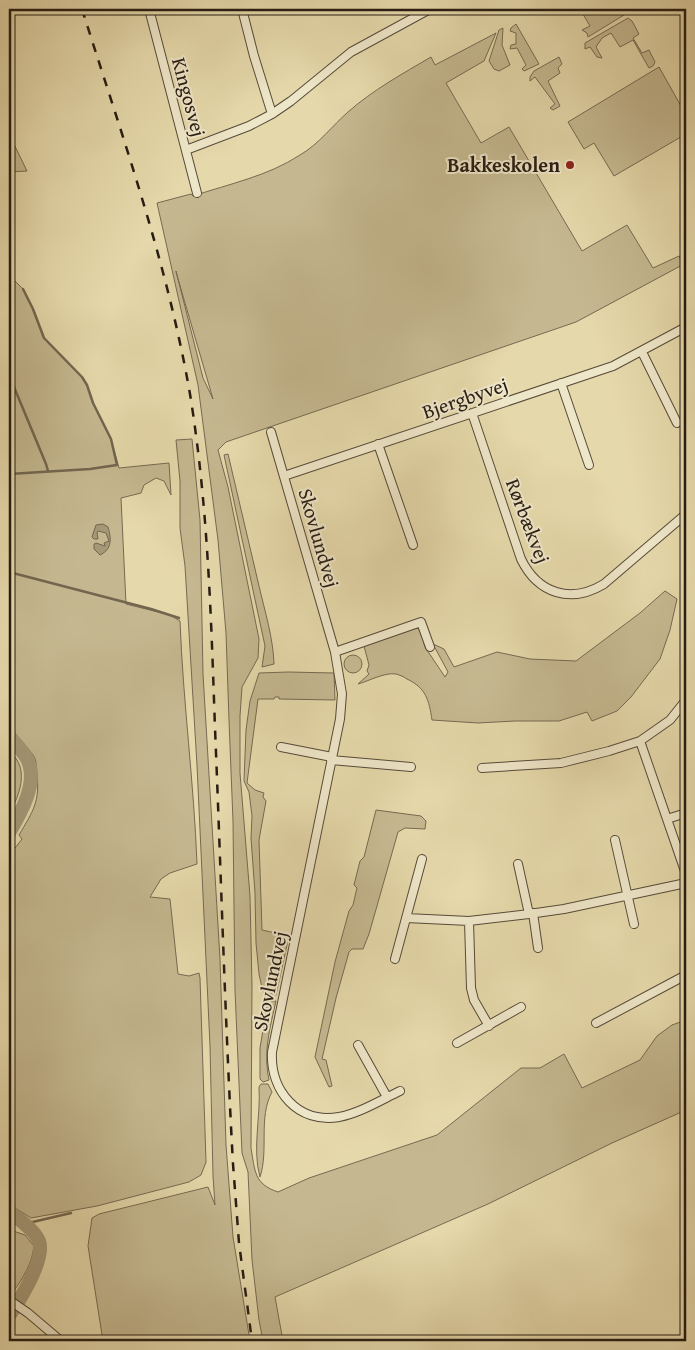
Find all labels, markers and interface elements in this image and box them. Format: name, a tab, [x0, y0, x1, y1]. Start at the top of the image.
street label: Kingosvej	[165, 54, 214, 140]
place label: Bakkeskolen	[447, 150, 560, 179]
marker: Bakkeskolen	[564, 159, 576, 171]
street label: Bjergbyvej	[418, 369, 512, 426]
street label: Rørbækvej	[499, 474, 558, 567]
street label: Skovlundvej	[292, 485, 347, 591]
street label: Skovlundvej	[245, 928, 294, 1034]

